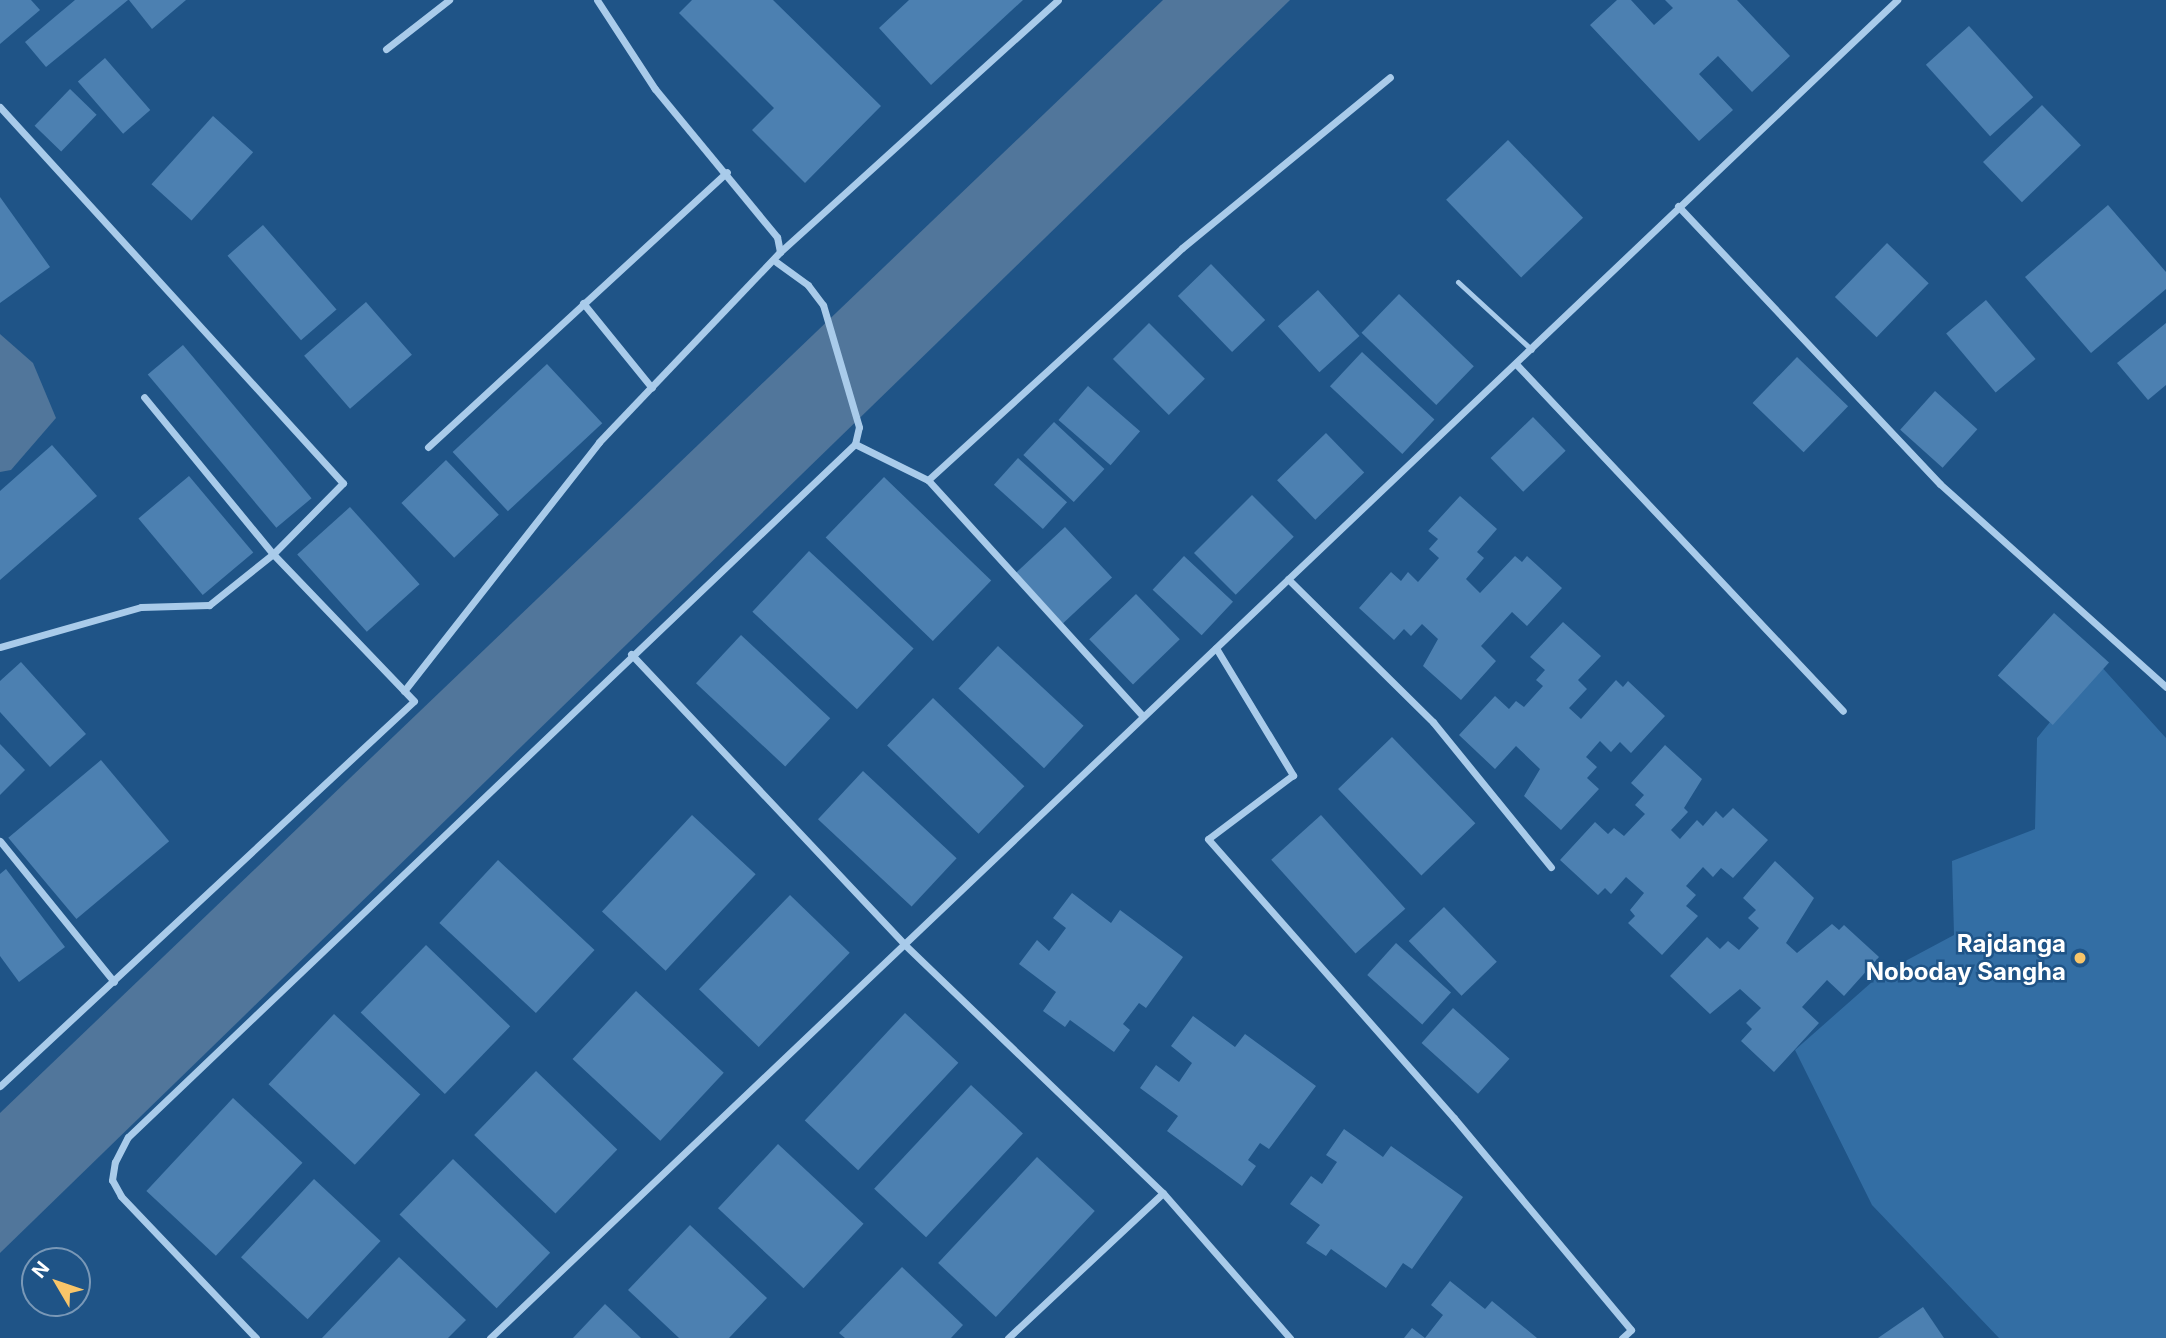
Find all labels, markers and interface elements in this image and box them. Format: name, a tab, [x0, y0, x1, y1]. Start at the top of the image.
place label: Rajdanga Noboday Sangha	[1866, 930, 2066, 986]
marker: Rajdanga Noboday Sangha	[2072, 950, 2088, 966]
north arrow	[21, 1247, 91, 1317]
text: N	[27, 1257, 54, 1283]

